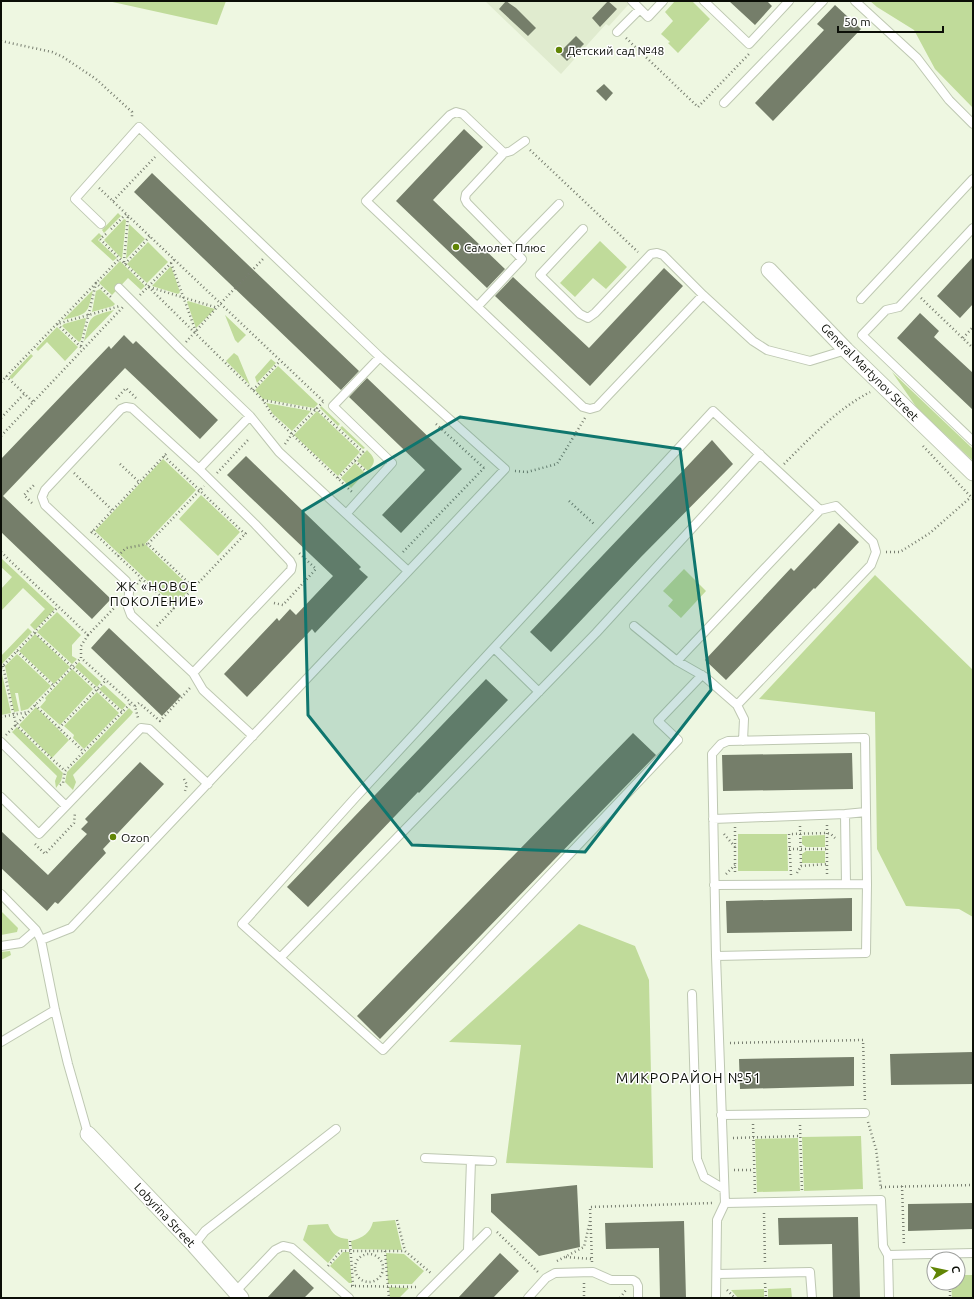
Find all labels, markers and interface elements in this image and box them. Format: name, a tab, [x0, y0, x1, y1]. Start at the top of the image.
scale bar	[838, 8, 943, 34]
text: 50 m	[844, 15, 871, 28]
place label: Детский сад №48	[567, 44, 665, 57]
marker: Детский сад №48	[554, 45, 564, 55]
place label: Самолет Плюс	[464, 241, 546, 254]
marker: Самолет Плюс	[451, 242, 461, 252]
street label: General Martynov Street	[819, 321, 922, 424]
district label: ЖК «НОВОЕ ПОКОЛЕНИЕ»	[110, 579, 204, 608]
place label: Ozon	[121, 831, 150, 844]
marker: Ozon	[108, 832, 118, 842]
district label: МИКРОРАЙОН №51	[616, 1069, 762, 1086]
street label: Lobyrina Street	[132, 1180, 198, 1250]
north arrow	[926, 1251, 966, 1291]
text: С	[949, 1265, 962, 1274]

